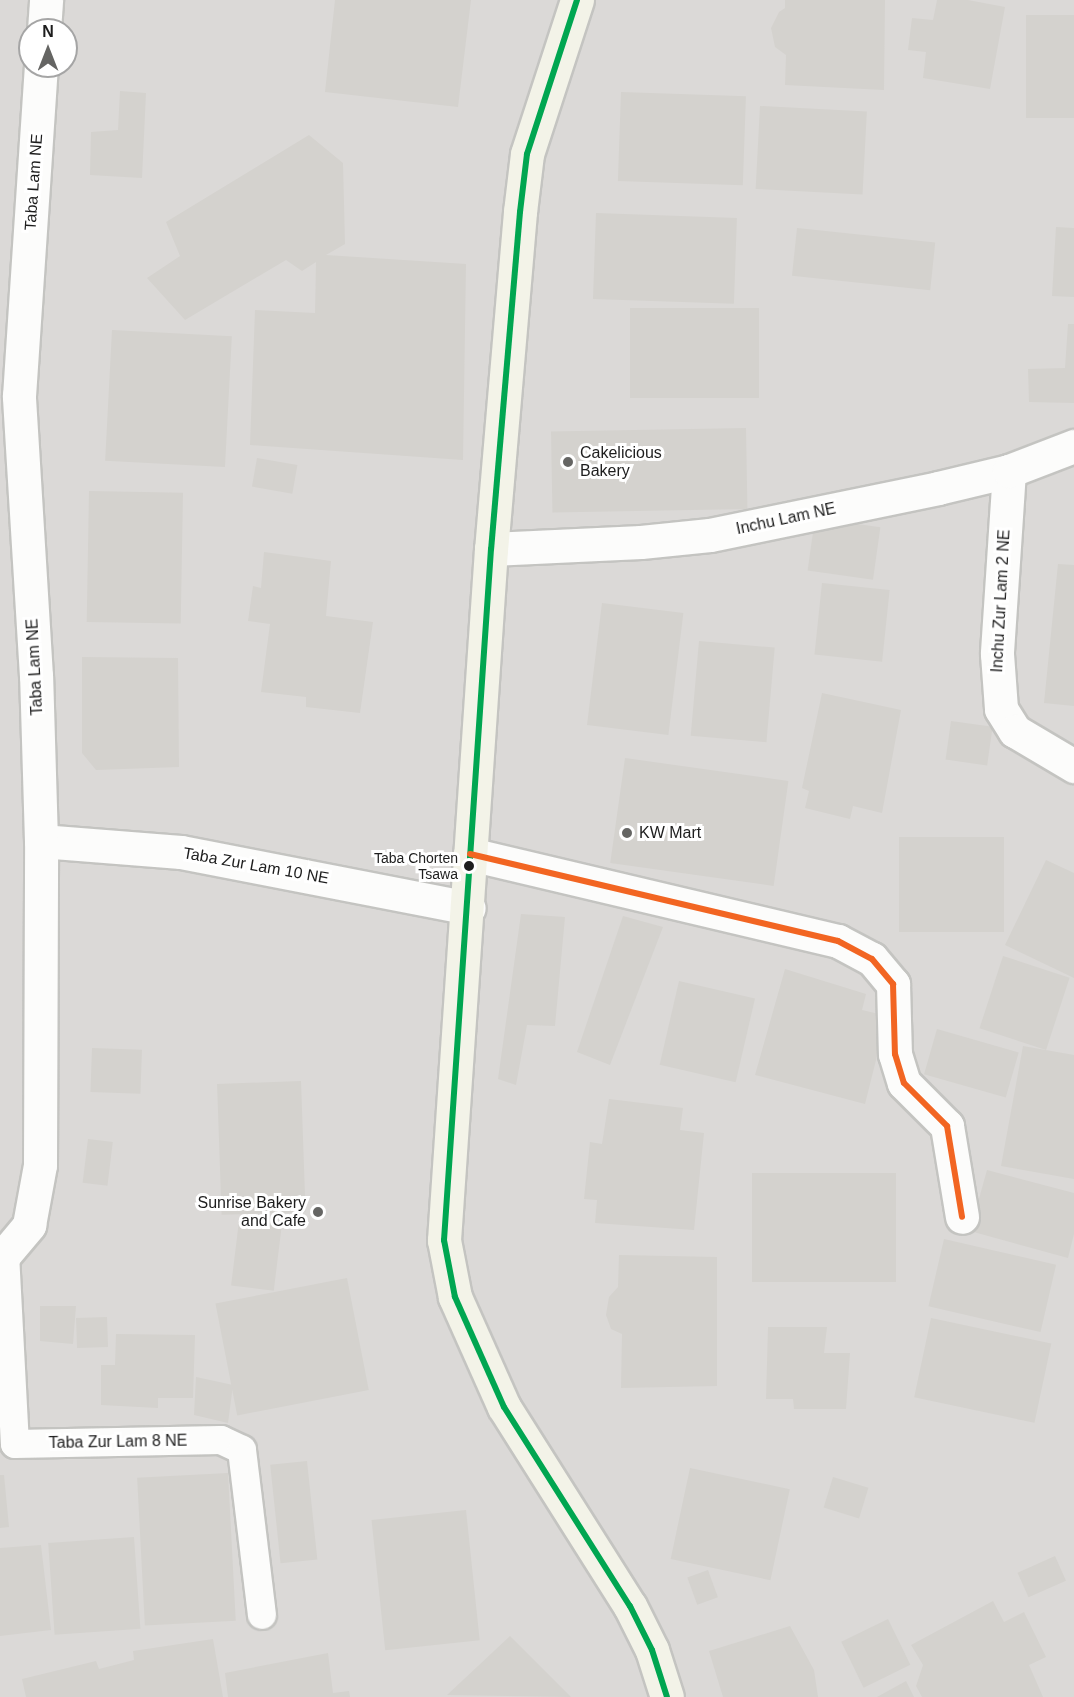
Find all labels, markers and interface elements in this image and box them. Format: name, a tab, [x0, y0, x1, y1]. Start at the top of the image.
north arrow	[18, 18, 78, 78]
text: N	[42, 23, 54, 40]
street label: Taba Lam NE	[21, 133, 47, 231]
place label: Cakelicious Bakery	[580, 443, 662, 481]
marker: Cakelicious Bakery	[561, 455, 575, 469]
street label: Inchu Lam NE	[734, 499, 838, 539]
street label: Inchu Zur Lam 2 NE	[988, 529, 1014, 673]
street label: Taba Lam NE	[23, 618, 47, 716]
place label: KW Mart	[639, 823, 701, 843]
marker: KW Mart	[620, 826, 634, 840]
street label: Taba Zur Lam 10 NE	[182, 844, 330, 888]
place label: Taba Chorten Tsawa	[374, 850, 458, 882]
marker: Taba Chorten Tsawa	[463, 860, 475, 872]
place label: Sunrise Bakery and Cafe	[198, 1193, 306, 1231]
marker: Sunrise Bakery and Cafe	[311, 1205, 325, 1219]
street label: Taba Zur Lam 8 NE	[48, 1431, 188, 1453]

